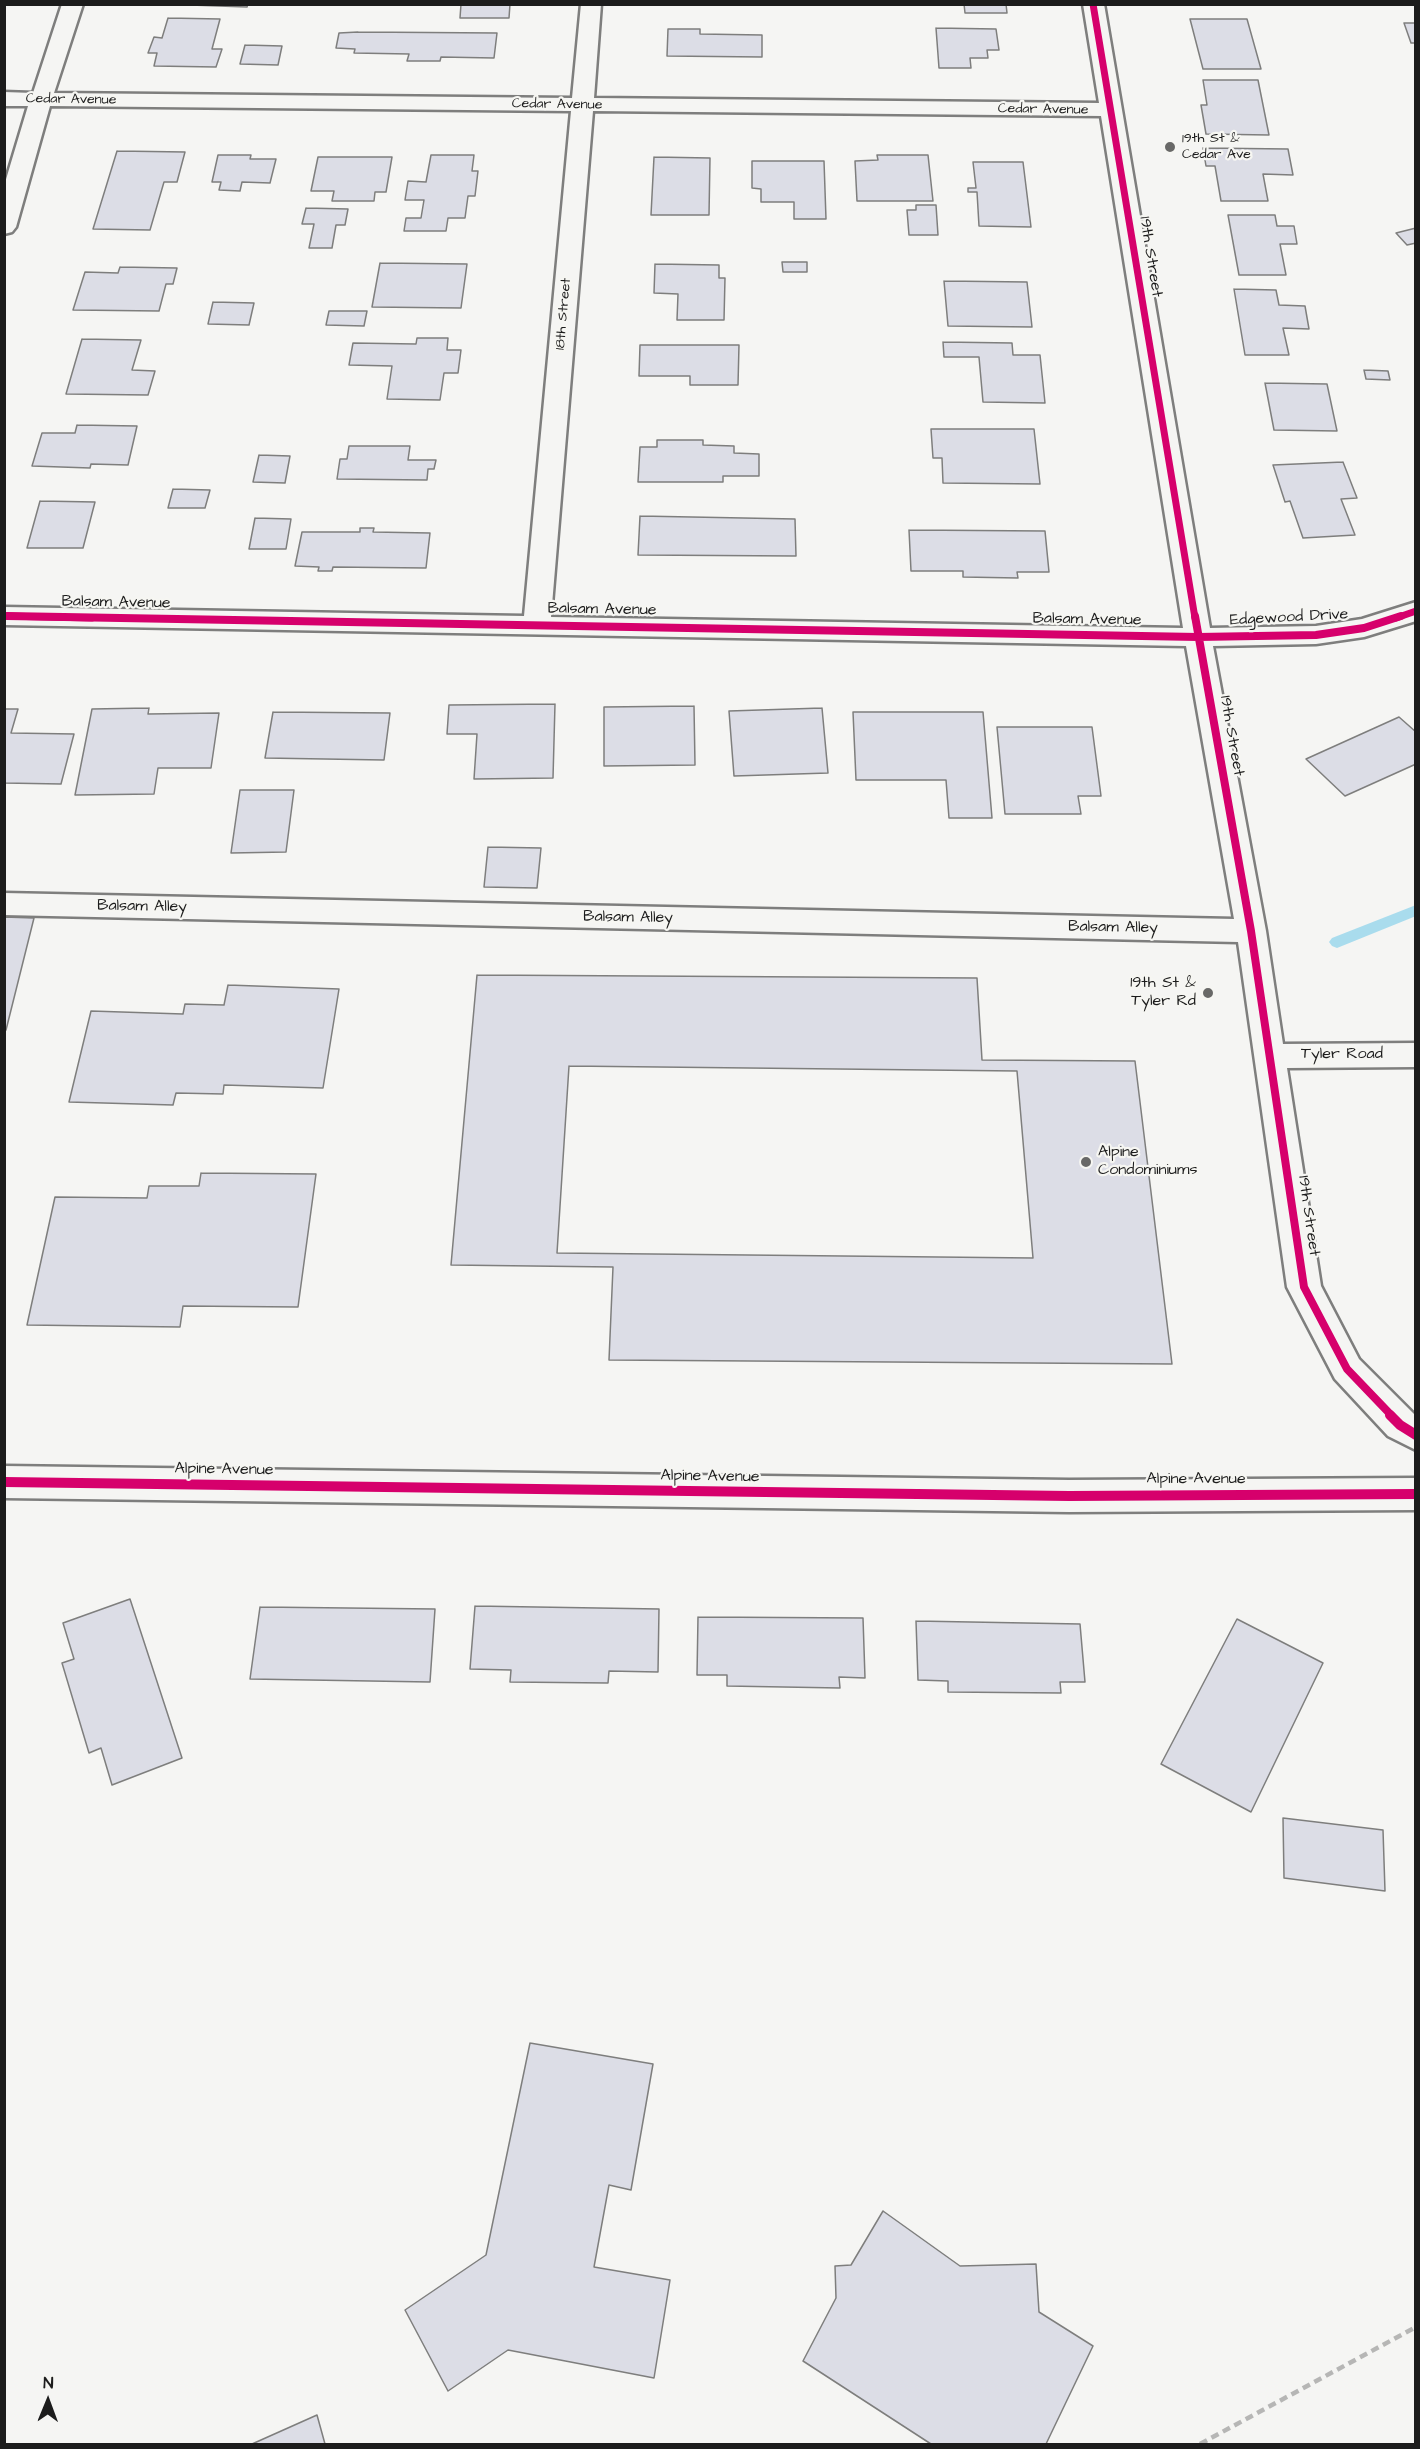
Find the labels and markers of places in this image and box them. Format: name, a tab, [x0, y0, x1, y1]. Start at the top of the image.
place label: 19th St & Cedar Ave	[1182, 131, 1251, 164]
marker: 19th St & Cedar Ave	[1163, 140, 1177, 154]
place label: 19th St & Tyler Rd	[1130, 974, 1196, 1012]
marker: 19th St & Tyler Rd	[1201, 986, 1215, 1000]
place label: Alpine Condominiums	[1098, 1143, 1197, 1181]
marker: Alpine Condominiums	[1079, 1155, 1093, 1169]

